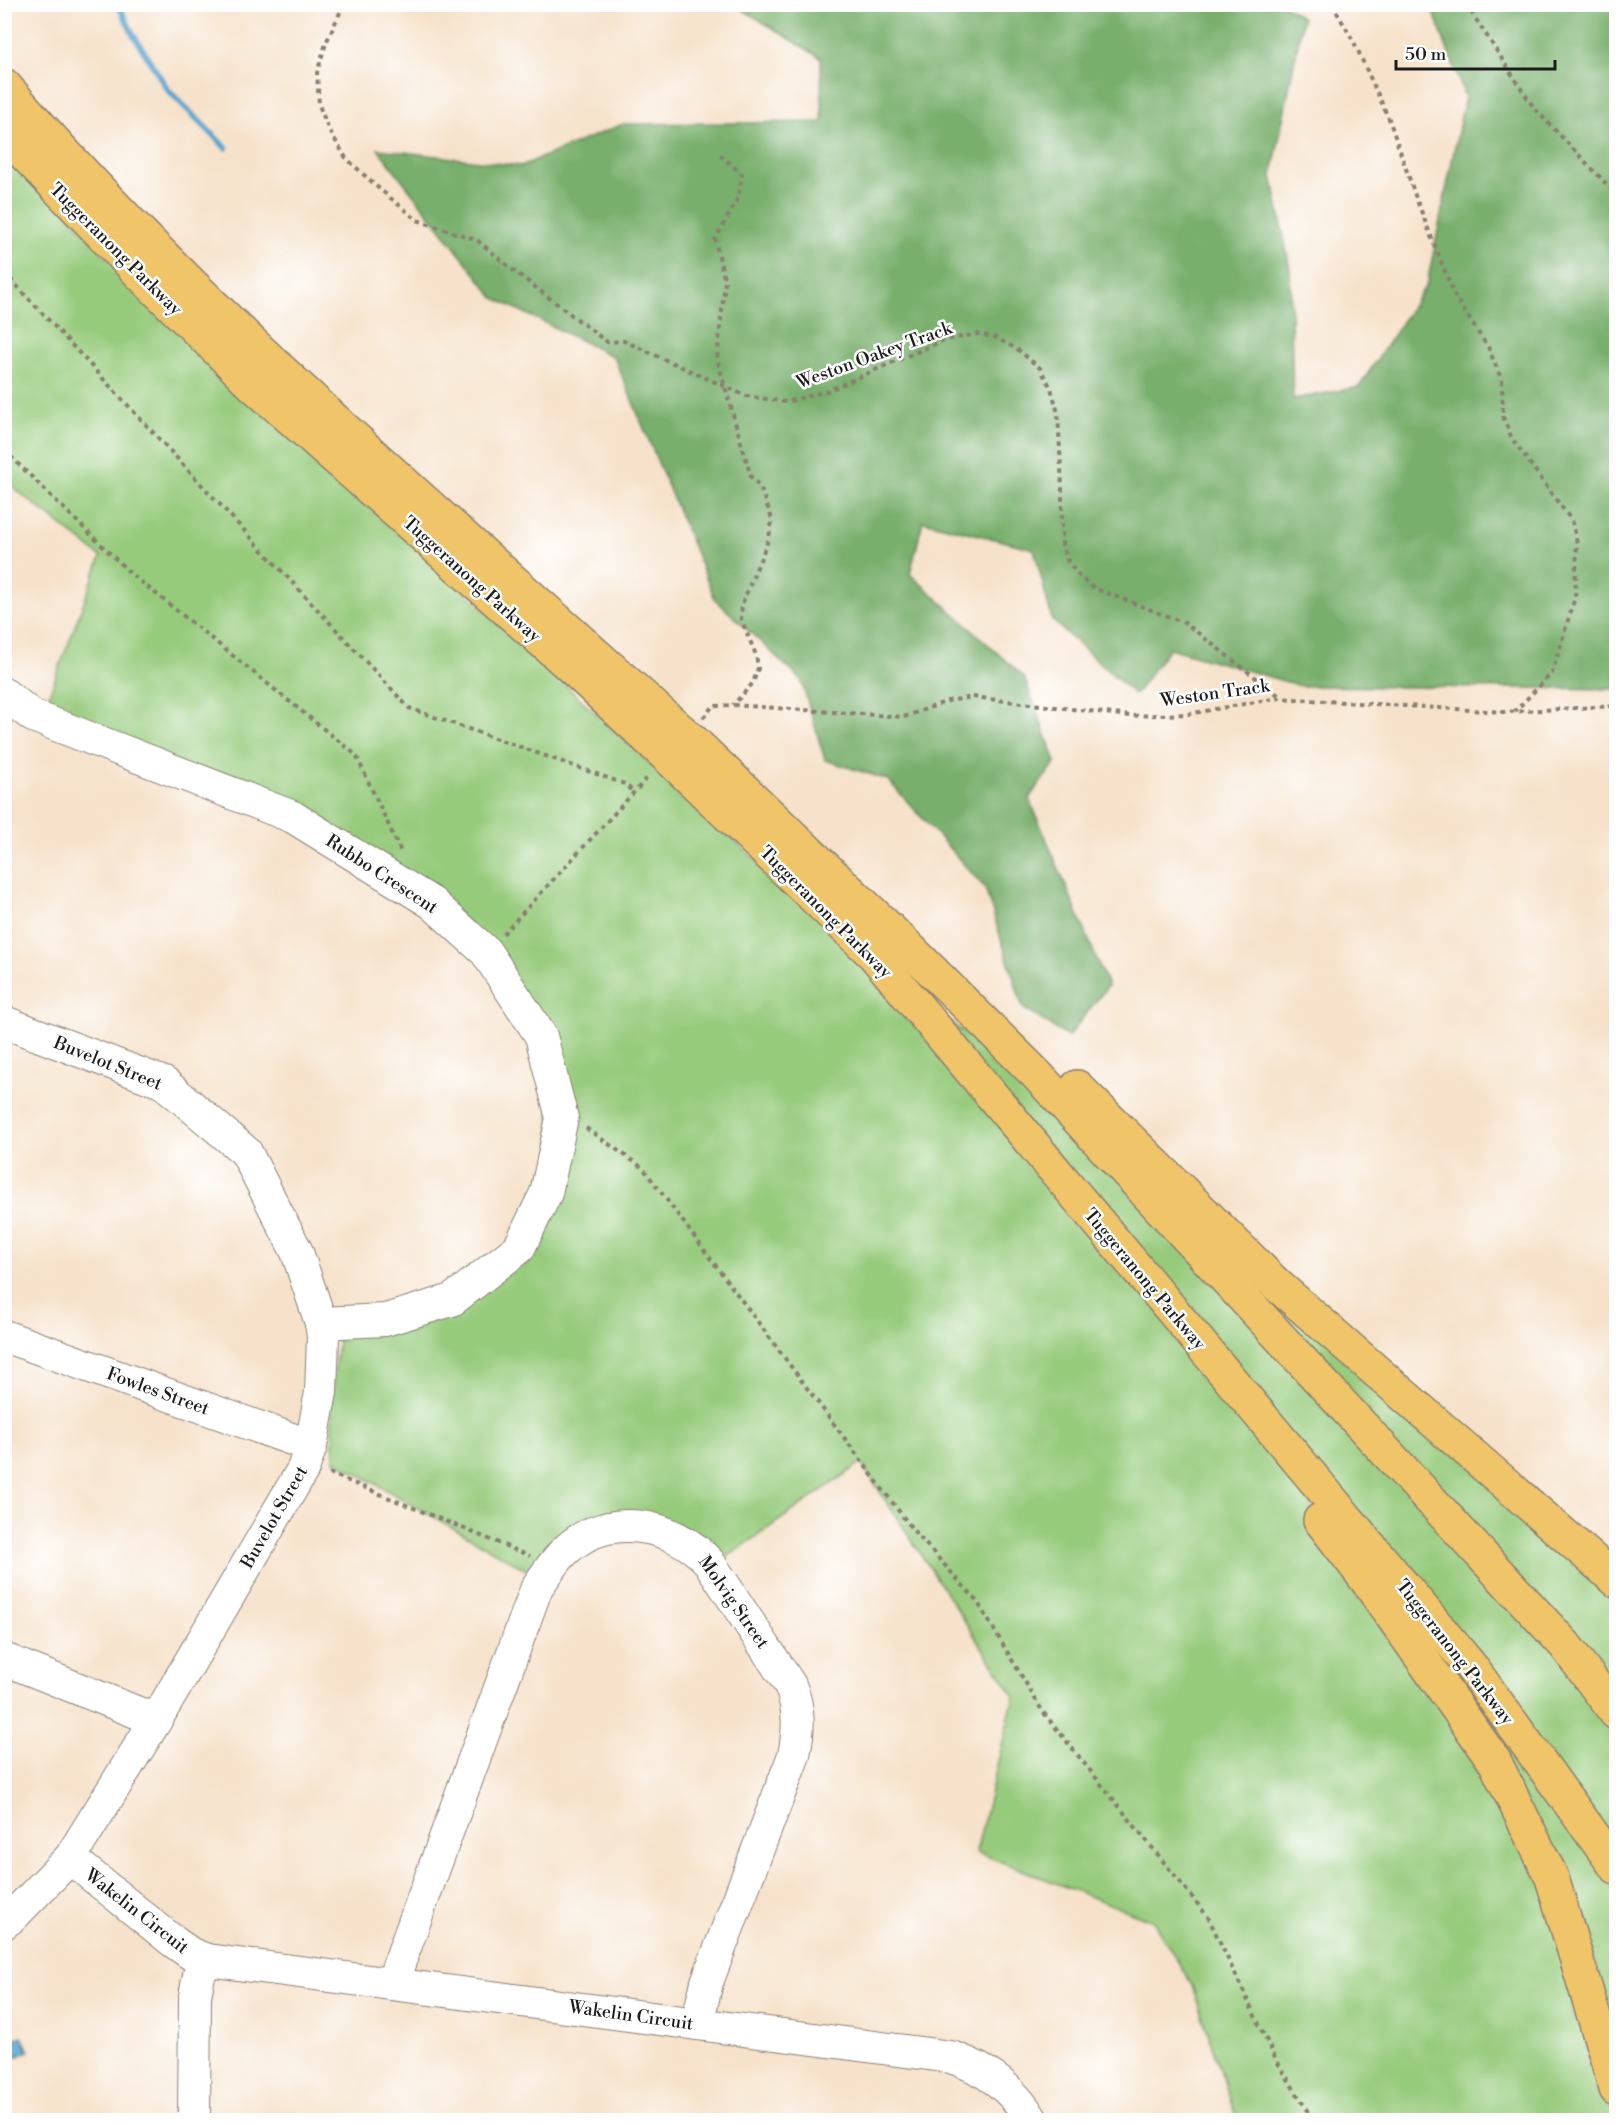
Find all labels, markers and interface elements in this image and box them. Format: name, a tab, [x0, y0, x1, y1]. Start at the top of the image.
scale bar	[1396, 33, 1555, 71]
text: 50 m	[1405, 43, 1447, 66]
street label: Tuggeranong Parkway	[45, 178, 187, 321]
street label: Weston Oakey Track	[792, 316, 957, 395]
street label: Tuggeranong Parkway	[398, 511, 546, 648]
street label: Weston Track	[1158, 674, 1273, 713]
street label: Rubbo Crescent	[321, 830, 443, 920]
street label: Tuggeranong Parkway	[755, 841, 897, 984]
street label: Buvelot Street	[49, 1031, 166, 1096]
street label: Tuggeranong Parkway	[1079, 1204, 1211, 1355]
street label: Fowles Street	[103, 1362, 213, 1421]
street label: Buvelot Street	[235, 1461, 313, 1574]
street label: Molvig Street	[693, 1551, 774, 1654]
street label: Tuggeranong Parkway	[1391, 1575, 1519, 1730]
street label: Wakelin Circuit	[79, 1863, 194, 1960]
street label: Wakelin Circuit	[566, 1995, 695, 2036]

